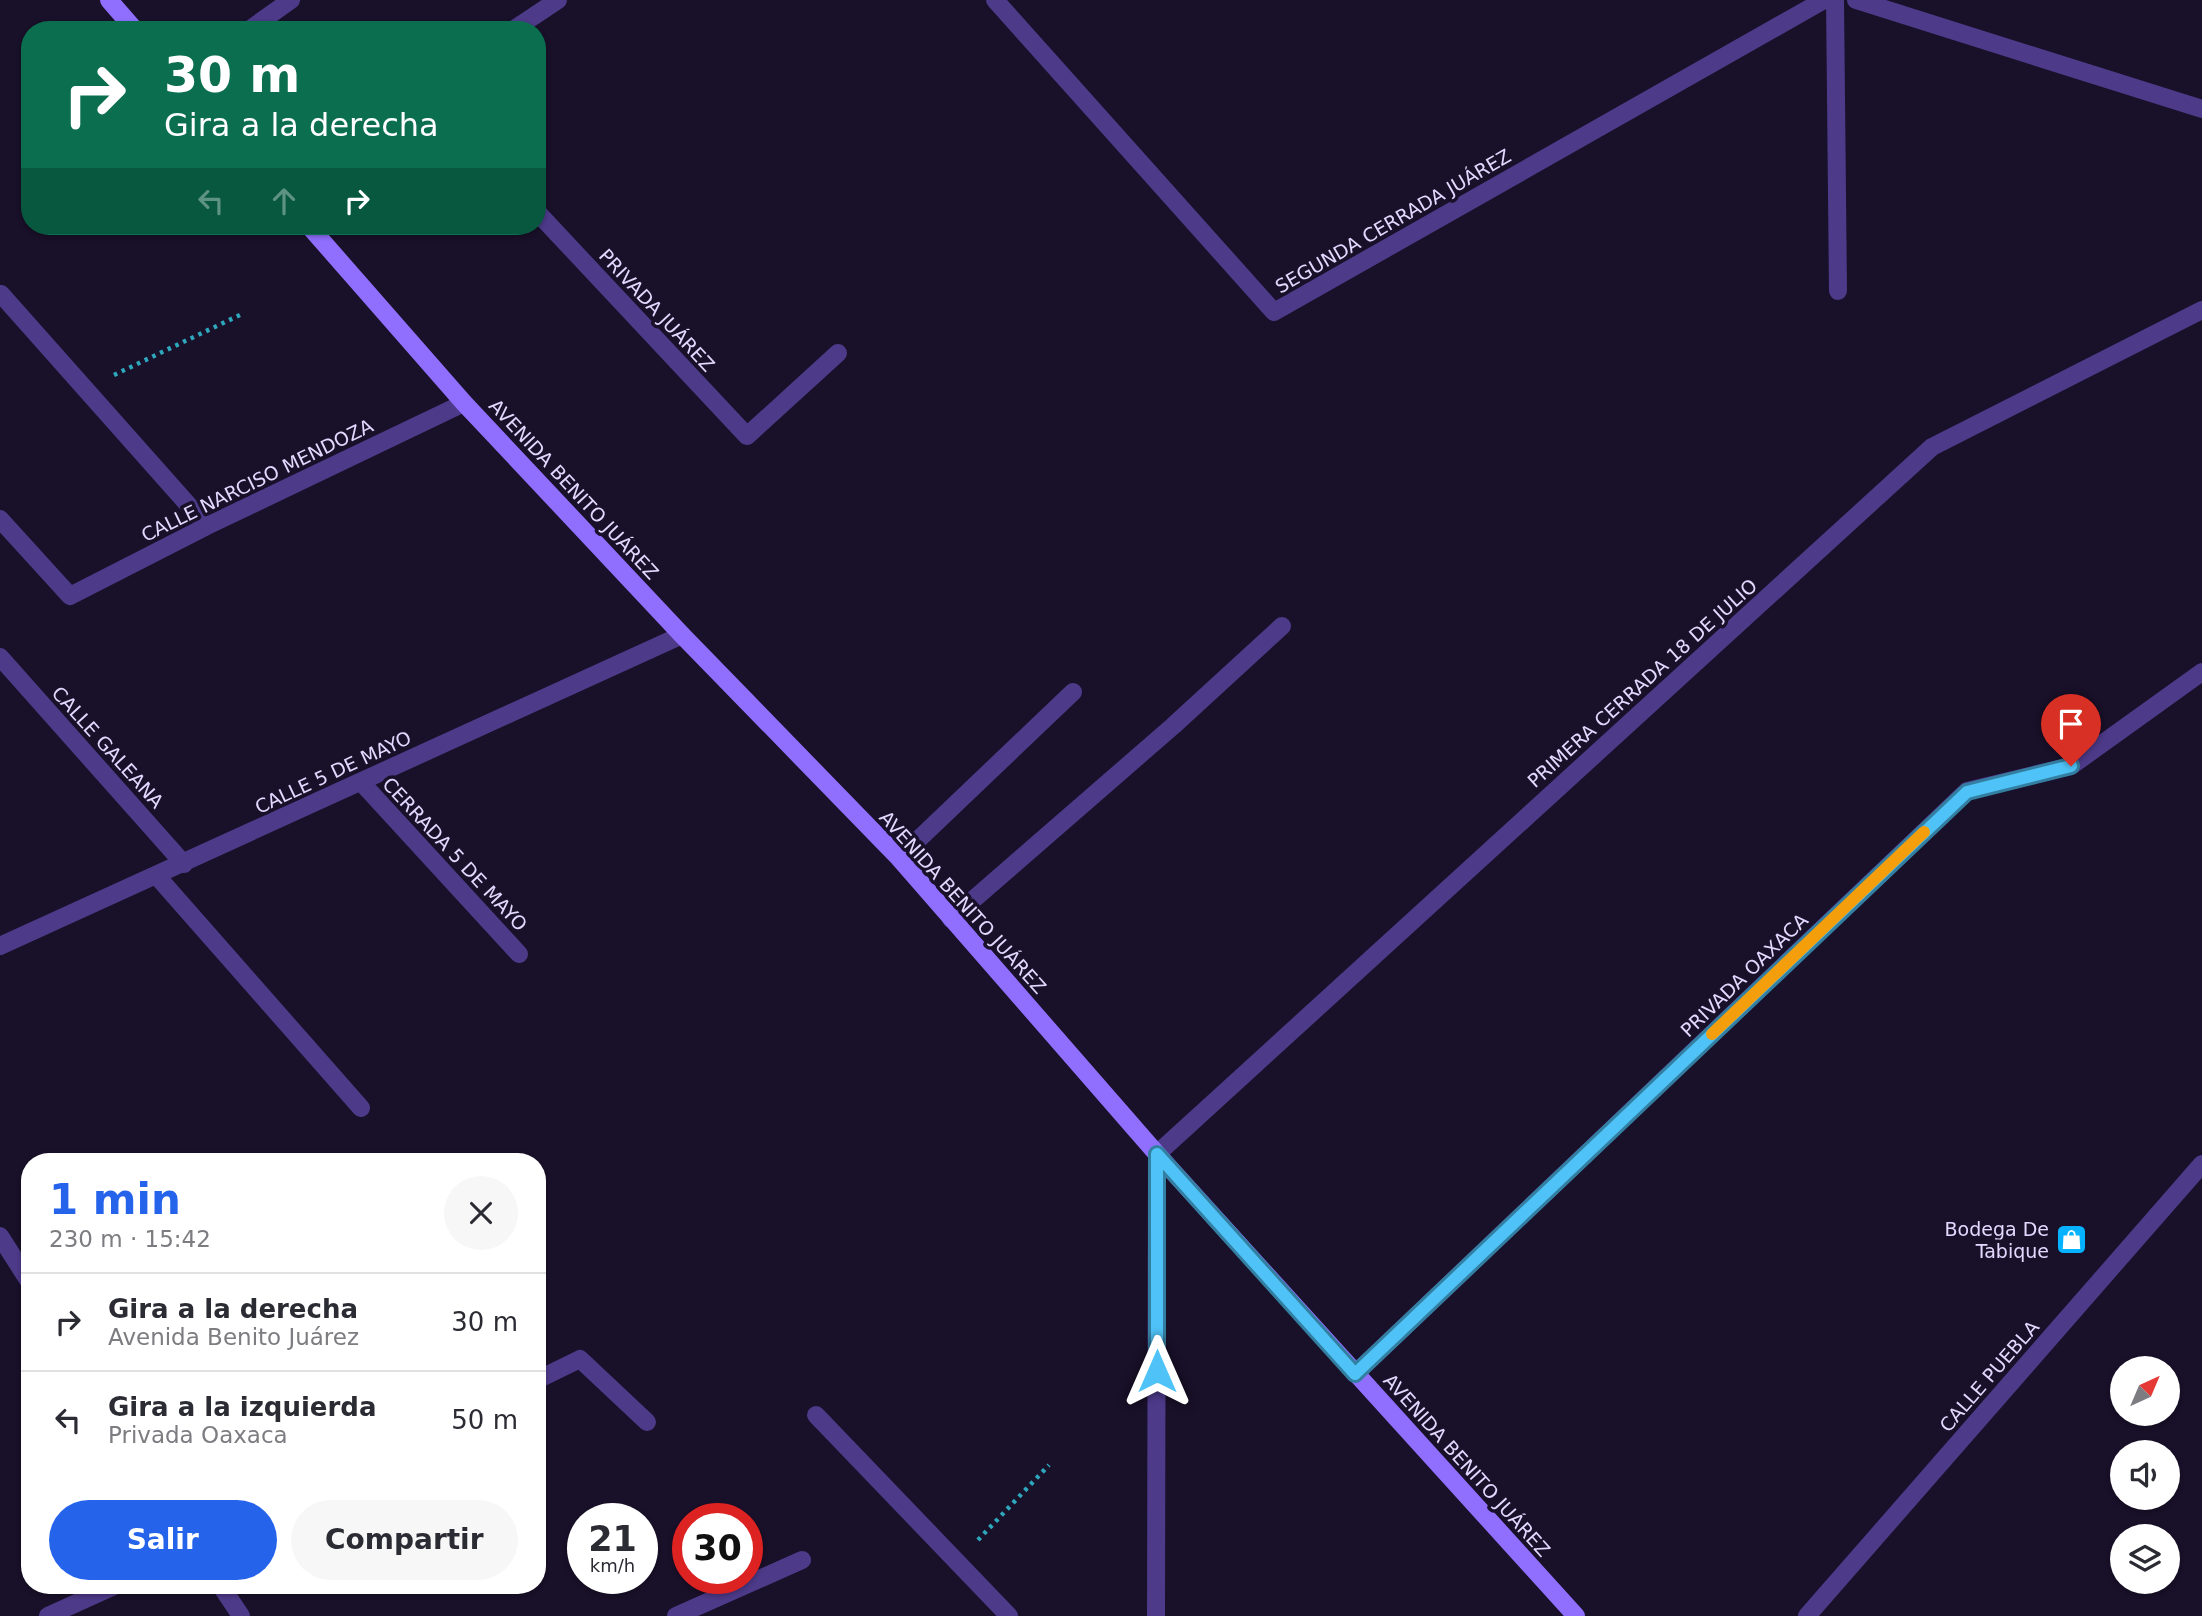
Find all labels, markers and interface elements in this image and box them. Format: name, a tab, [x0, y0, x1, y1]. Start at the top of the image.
text: 30 m	[164, 47, 300, 104]
icon: right	[49, 49, 140, 140]
text: Gira a la derecha	[164, 106, 439, 144]
street label: SEGUNDA CERRADA JUÁREZ	[1271, 144, 1515, 298]
icon: left	[192, 182, 230, 220]
icon: ahead	[265, 182, 303, 220]
icon: right	[338, 182, 376, 220]
street label: PRIVADA JUÁREZ	[595, 244, 719, 376]
street label: AVENIDA BENITO JUÁREZ	[485, 394, 663, 584]
street label: CALLE NARCISO MENDOZA	[138, 414, 376, 546]
street label: PRIMERA CERRADA 18 DE JULIO	[1523, 574, 1761, 792]
street label: CALLE GALEANA	[48, 682, 168, 812]
pin	[2041, 694, 2101, 766]
icon: arrive	[2052, 705, 2090, 743]
street label: CALLE 5 DE MAYO	[251, 726, 415, 818]
street label: CERRADA 5 DE MAYO	[378, 773, 532, 935]
street label: AVENIDA BENITO JUÁREZ	[875, 806, 1051, 998]
street label: PRIVADA OAXACA	[1676, 909, 1812, 1041]
text: 1 min	[49, 1175, 181, 1224]
button: close	[444, 1176, 518, 1250]
place label: Bodega De Tabique	[1945, 1218, 2049, 1262]
shop icon: Bodega De Tabique	[2055, 1223, 2089, 1257]
text: 230 m · 15:42	[49, 1226, 211, 1252]
text: Gira a la derecha	[108, 1294, 358, 1324]
icon: right	[49, 1303, 87, 1341]
text: 30 m	[451, 1307, 518, 1337]
street label: CALLE PUEBLA	[1935, 1316, 2043, 1436]
text: Avenida Benito Juárez	[108, 1324, 359, 1350]
position arrow	[1120, 1334, 1194, 1408]
north arrow	[2110, 1356, 2180, 1426]
map controls	[2110, 1356, 2180, 1594]
street label: AVENIDA BENITO JUÁREZ	[1379, 1369, 1555, 1561]
text: Gira a la izquierda	[108, 1392, 376, 1422]
icon: left	[49, 1401, 87, 1439]
text: 50 m	[451, 1405, 518, 1435]
text: Privada Oaxaca	[108, 1422, 288, 1448]
button: sound	[2110, 1440, 2180, 1510]
button: Salir	[49, 1500, 277, 1580]
button: Compartir	[291, 1500, 518, 1580]
speed limit sign: 30	[672, 1503, 763, 1594]
text: 21	[588, 1519, 637, 1559]
button: layers	[2110, 1524, 2180, 1594]
text: km/h	[590, 1555, 635, 1576]

